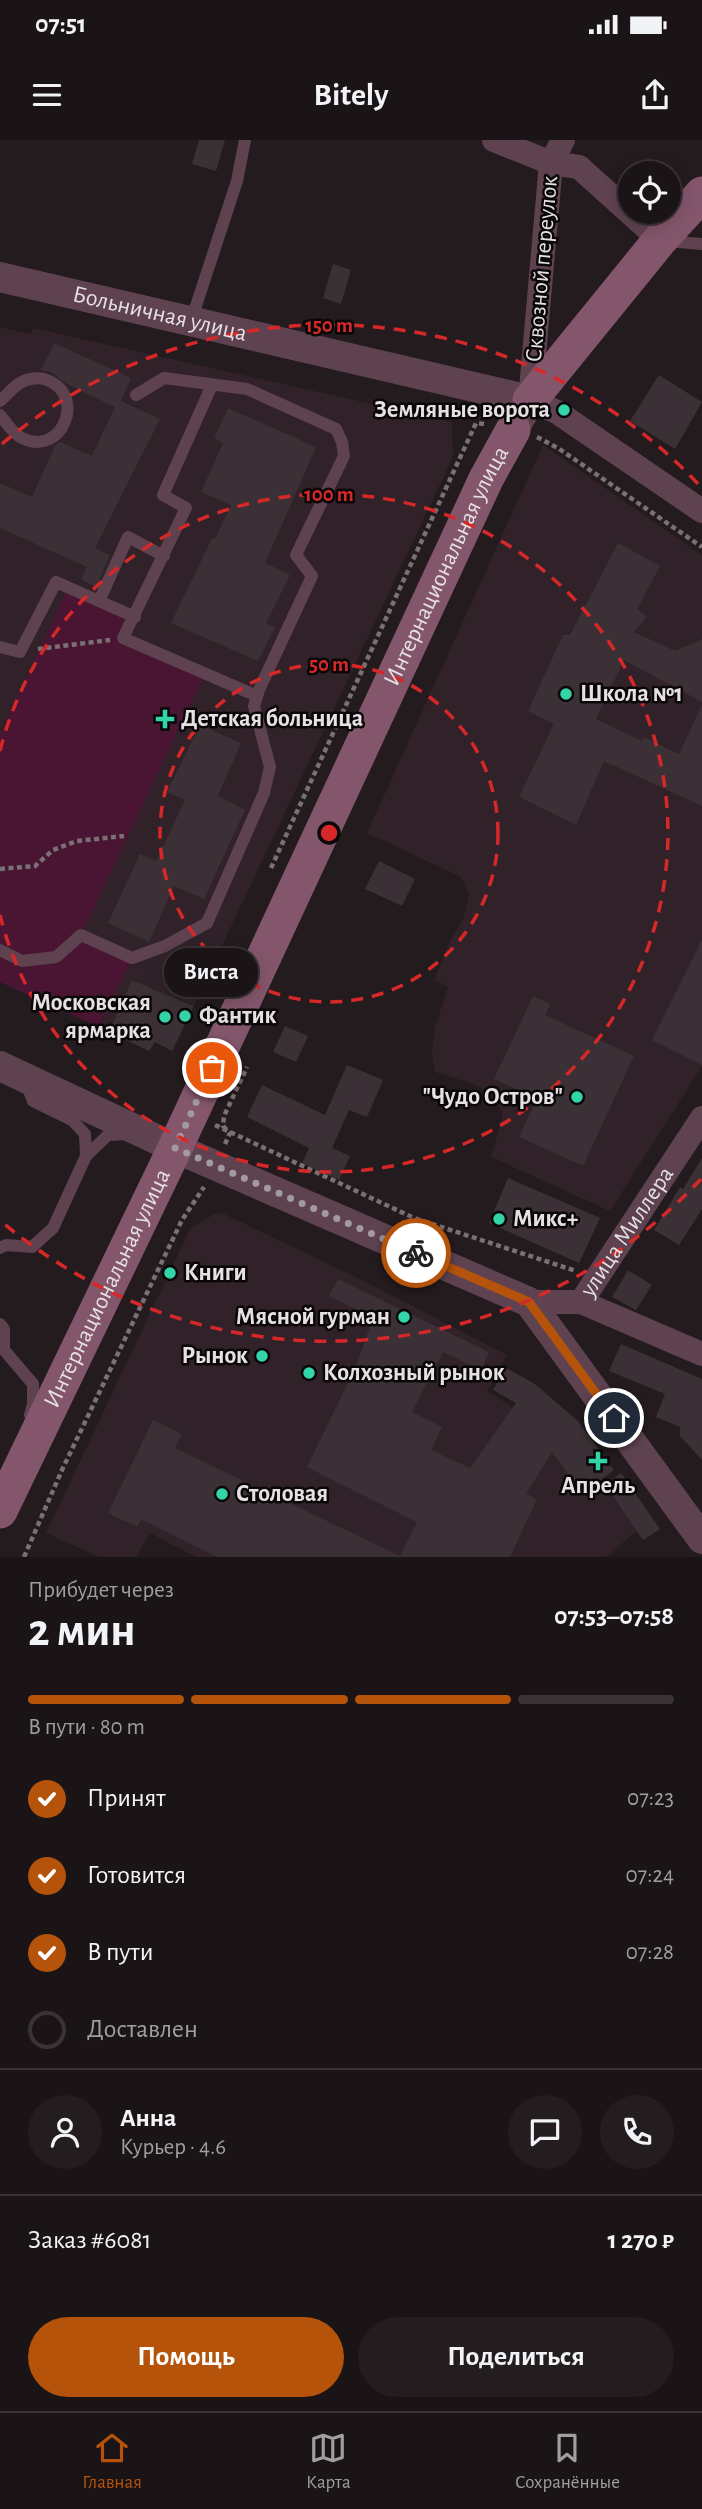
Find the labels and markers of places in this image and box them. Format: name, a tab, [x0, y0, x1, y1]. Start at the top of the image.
place label: Земляные ворота	[374, 398, 550, 422]
marker: Земляные ворота	[556, 402, 572, 418]
place label: Школа №1	[580, 682, 683, 706]
marker: Школа №1	[558, 686, 574, 702]
place label: Детская больница	[181, 707, 363, 731]
marker: Детская больница	[155, 709, 175, 729]
centre of rings	[317, 821, 341, 845]
callout: Виста	[165, 949, 259, 998]
place label: Московская ярмарка	[31, 991, 151, 1043]
place label: Фантик	[199, 1004, 277, 1028]
marker: Фантик	[177, 1008, 193, 1024]
marker: Московская ярмарка	[157, 1009, 173, 1025]
pin	[182, 1038, 242, 1098]
place label: "Чудо Остров"	[422, 1085, 563, 1109]
marker: "Чудо Остров"	[569, 1089, 585, 1105]
place label: Микс+	[513, 1207, 578, 1231]
marker: Микс+	[491, 1211, 507, 1227]
place label: Книги	[184, 1261, 247, 1285]
marker: Книги	[162, 1265, 178, 1281]
place label: Мясной гурман	[236, 1305, 390, 1329]
marker: Мясной гурман	[396, 1309, 412, 1325]
place label: Рынок	[181, 1344, 248, 1368]
marker: Рынок	[254, 1348, 270, 1364]
place label: Колхозный рынок	[323, 1361, 505, 1385]
marker: Колхозный рынок	[301, 1365, 317, 1381]
pin	[584, 1388, 644, 1448]
marker: Апрель	[590, 1453, 606, 1469]
place label: Апрель	[561, 1474, 635, 1498]
place label: Столовая	[236, 1482, 328, 1506]
marker: Столовая	[214, 1486, 230, 1502]

